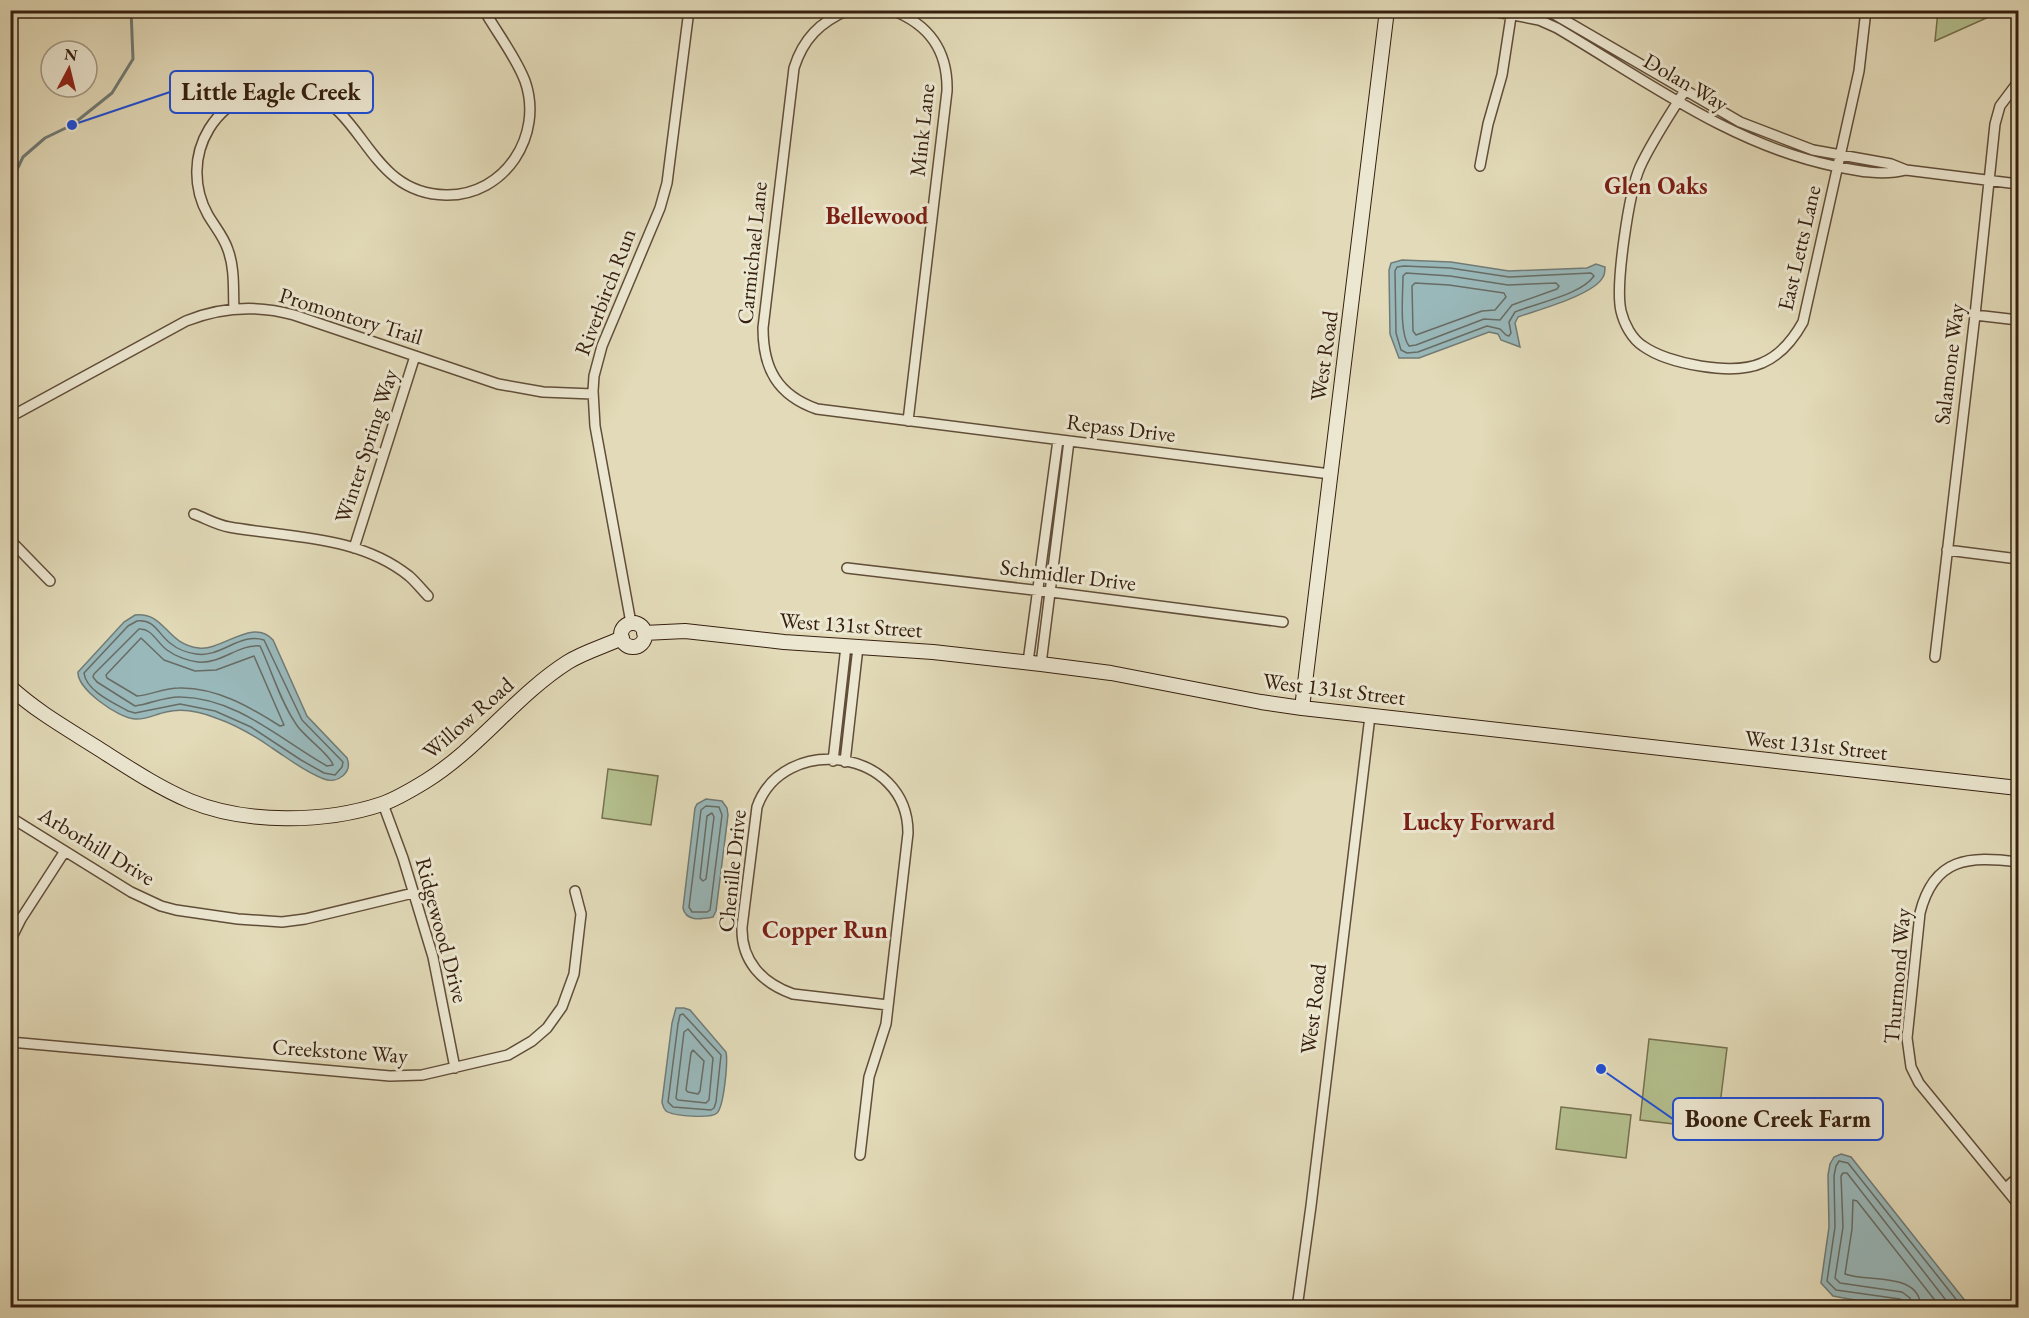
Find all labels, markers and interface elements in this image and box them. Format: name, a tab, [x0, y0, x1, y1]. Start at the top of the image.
north arrow	[39, 39, 99, 99]
text: N	[63, 43, 79, 66]
street label: Dolan Way	[1638, 46, 1734, 118]
callout: Little Eagle Creek	[170, 71, 373, 113]
text: Little Eagle Creek	[181, 76, 362, 108]
street label: Mink Lane	[903, 82, 941, 178]
district label: Glen Oaks	[1604, 170, 1708, 201]
street label: Carmichael Lane	[730, 180, 774, 326]
street label: East Letts Lane	[1771, 182, 1828, 313]
district label: Bellewood	[825, 200, 929, 231]
street label: Riverbirch Run	[567, 224, 643, 360]
street label: Promontory Trail	[276, 280, 426, 352]
street label: Salamone Way	[1927, 301, 1971, 426]
street label: West Road	[1303, 308, 1345, 403]
street label: Winter Spring Way	[327, 365, 405, 527]
street label: Repass Drive	[1065, 407, 1178, 449]
street label: Schmidler Drive	[998, 552, 1138, 598]
street label: West 131st Street	[778, 606, 924, 644]
street label: West 131st Street	[1261, 666, 1407, 712]
street label: Willow Road	[416, 670, 520, 766]
street label: West 131st Street	[1743, 723, 1889, 767]
street label: Arborhill Drive	[33, 799, 161, 892]
district label: Lucky Forward	[1403, 806, 1556, 838]
street label: Chenille Drive	[711, 808, 753, 934]
street label: Ridgewood Drive	[409, 854, 475, 1006]
street label: Thurmond Way	[1877, 906, 1917, 1045]
district label: Copper Run	[762, 914, 888, 945]
street label: West Road	[1293, 961, 1333, 1056]
street label: Creekstone Way	[271, 1032, 409, 1070]
callout: Boone Creek Farm	[1673, 1098, 1883, 1140]
text: Boone Creek Farm	[1685, 1103, 1871, 1134]

